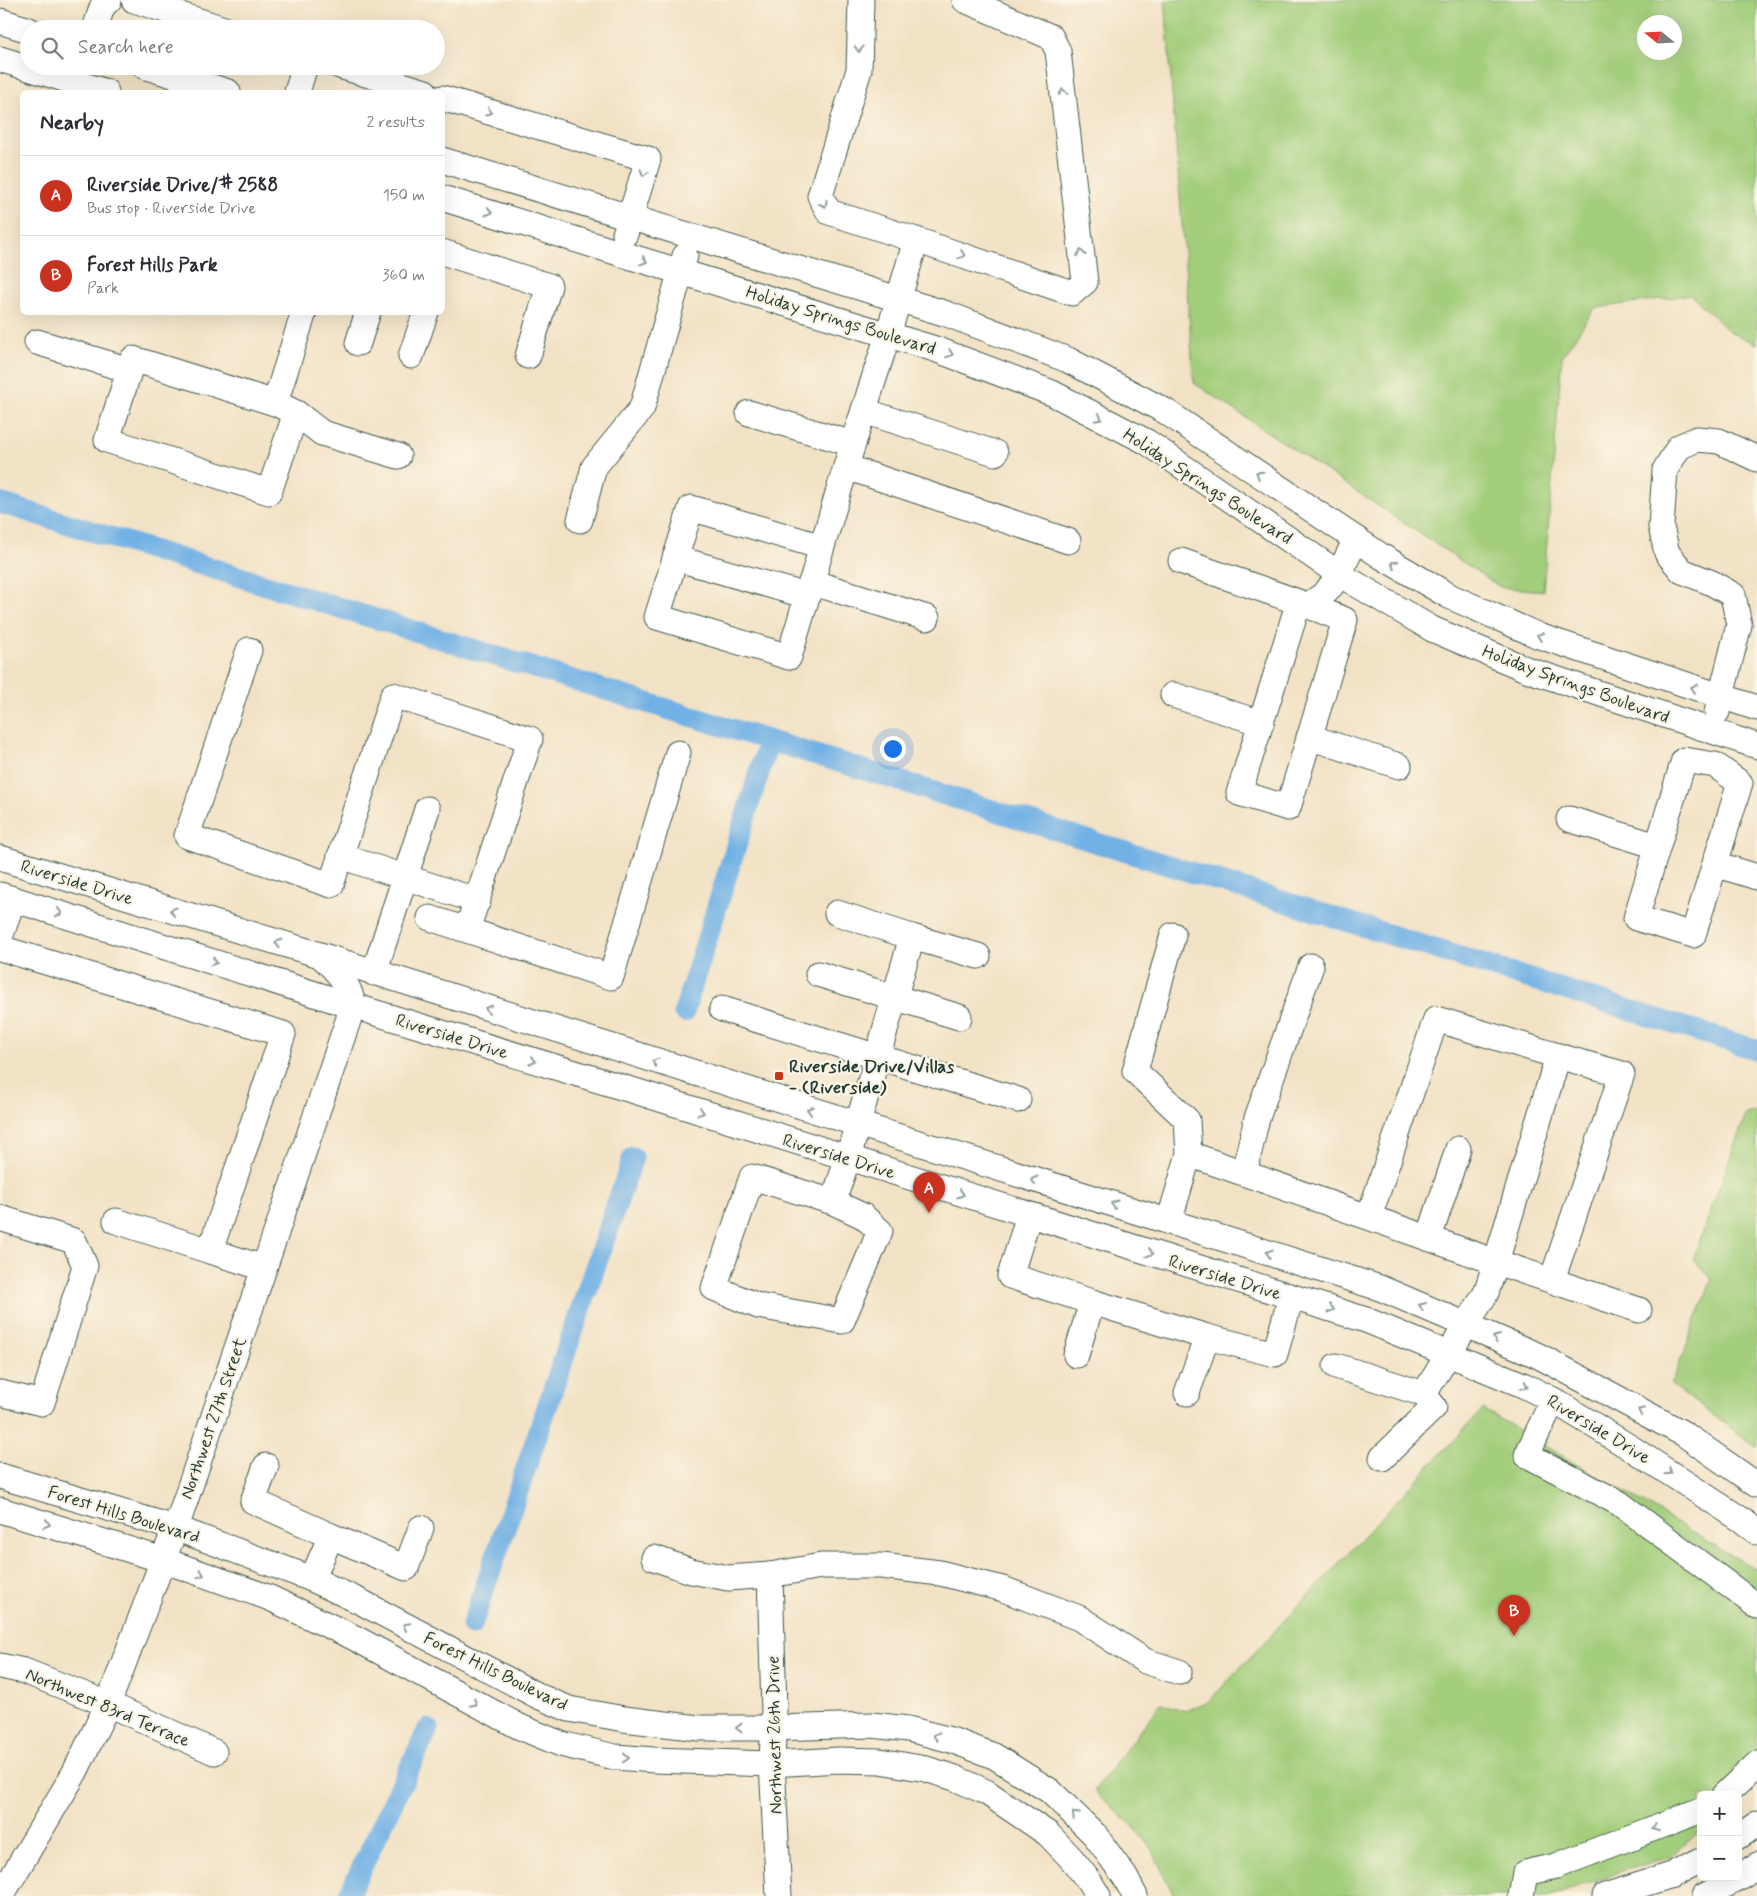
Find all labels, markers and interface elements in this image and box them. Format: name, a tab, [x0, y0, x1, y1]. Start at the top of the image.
north arrow	[1637, 15, 1682, 60]
search box	[20, 20, 445, 75]
icon: search	[38, 34, 66, 62]
text: Search here	[78, 35, 174, 60]
one-way arrow	[854, 45, 865, 53]
one-way arrow	[1058, 88, 1069, 96]
one-way arrow	[485, 106, 493, 116]
text: Nearby	[40, 109, 104, 137]
text: 2 results	[367, 112, 425, 133]
one-way arrow	[639, 168, 649, 177]
text: Riverside Drive/# 2588	[87, 173, 278, 198]
text: A	[51, 185, 61, 206]
text: 150 m	[383, 185, 425, 206]
text: Bus stop · Riverside Drive	[87, 198, 256, 219]
one-way arrow	[818, 199, 828, 208]
one-way arrow	[484, 207, 493, 217]
one-way arrow	[957, 249, 965, 259]
one-way arrow	[1076, 249, 1087, 257]
text: Forest Hills Park	[87, 253, 218, 278]
one-way arrow	[639, 255, 648, 265]
text: B	[51, 265, 61, 286]
text: 360 m	[382, 265, 425, 286]
text: Park	[87, 278, 119, 299]
street label: Holiday Springs Boulevard	[743, 281, 939, 361]
one-way arrow	[945, 348, 954, 358]
one-way arrow	[1094, 411, 1103, 421]
street label: Holiday Springs Boulevard	[1118, 423, 1297, 551]
one-way arrow	[1255, 471, 1265, 480]
one-way arrow	[1391, 561, 1400, 571]
one-way arrow	[1536, 632, 1545, 642]
street label: Holiday Springs Boulevard	[1479, 640, 1673, 730]
one-way arrow	[1690, 683, 1699, 693]
your location	[880, 736, 906, 762]
street label: Riverside Drive	[17, 854, 136, 912]
one-way arrow	[170, 907, 178, 917]
one-way arrow	[55, 908, 63, 918]
one-way arrow	[275, 938, 283, 948]
one-way arrow	[210, 957, 218, 967]
one-way arrow	[484, 1004, 492, 1014]
street label: Riverside Drive	[392, 1008, 511, 1066]
one-way arrow	[529, 1055, 537, 1065]
place label: Riverside Drive/Villas - (Riverside)	[789, 1055, 954, 1100]
one-way arrow	[651, 1057, 660, 1067]
marker: Riverside Drive/Villas - (Riverside)	[773, 1070, 785, 1082]
one-way arrow	[806, 1106, 815, 1116]
one-way arrow	[696, 1107, 705, 1117]
street label: Riverside Drive	[779, 1128, 898, 1186]
pin: A	[913, 1172, 945, 1213]
one-way arrow	[1030, 1175, 1039, 1185]
one-way arrow	[957, 1188, 965, 1198]
one-way arrow	[1110, 1200, 1118, 1210]
one-way arrow	[1145, 1248, 1153, 1258]
street label: Riverside Drive	[1165, 1249, 1284, 1307]
one-way arrow	[1265, 1249, 1273, 1259]
one-way arrow	[1418, 1302, 1427, 1313]
one-way arrow	[1326, 1304, 1334, 1314]
street label: Northwest 27th Street	[175, 1334, 253, 1503]
one-way arrow	[1492, 1334, 1501, 1344]
one-way arrow	[1520, 1380, 1529, 1390]
street label: Riverside Drive	[1542, 1389, 1655, 1470]
one-way arrow	[1638, 1407, 1647, 1417]
one-way arrow	[1663, 1466, 1672, 1476]
street label: Forest Hills Boulevard	[45, 1480, 203, 1549]
one-way arrow	[42, 1519, 50, 1529]
one-way arrow	[197, 1568, 205, 1578]
pin: B	[1498, 1595, 1530, 1636]
one-way arrow	[402, 1622, 411, 1632]
street label: Forest Hills Boulevard	[419, 1627, 572, 1717]
street label: Northwest 26th Drive	[762, 1655, 788, 1815]
street label: Northwest 83rd Terrace	[22, 1662, 193, 1753]
one-way arrow	[469, 1697, 478, 1707]
one-way arrow	[735, 1723, 743, 1733]
one-way arrow	[932, 1732, 940, 1742]
one-way arrow	[622, 1752, 630, 1763]
map controls	[1697, 1791, 1742, 1881]
button: +	[1697, 1791, 1742, 1836]
one-way arrow	[1072, 1812, 1081, 1821]
one-way arrow	[1651, 1822, 1660, 1832]
button: −	[1697, 1836, 1742, 1881]

